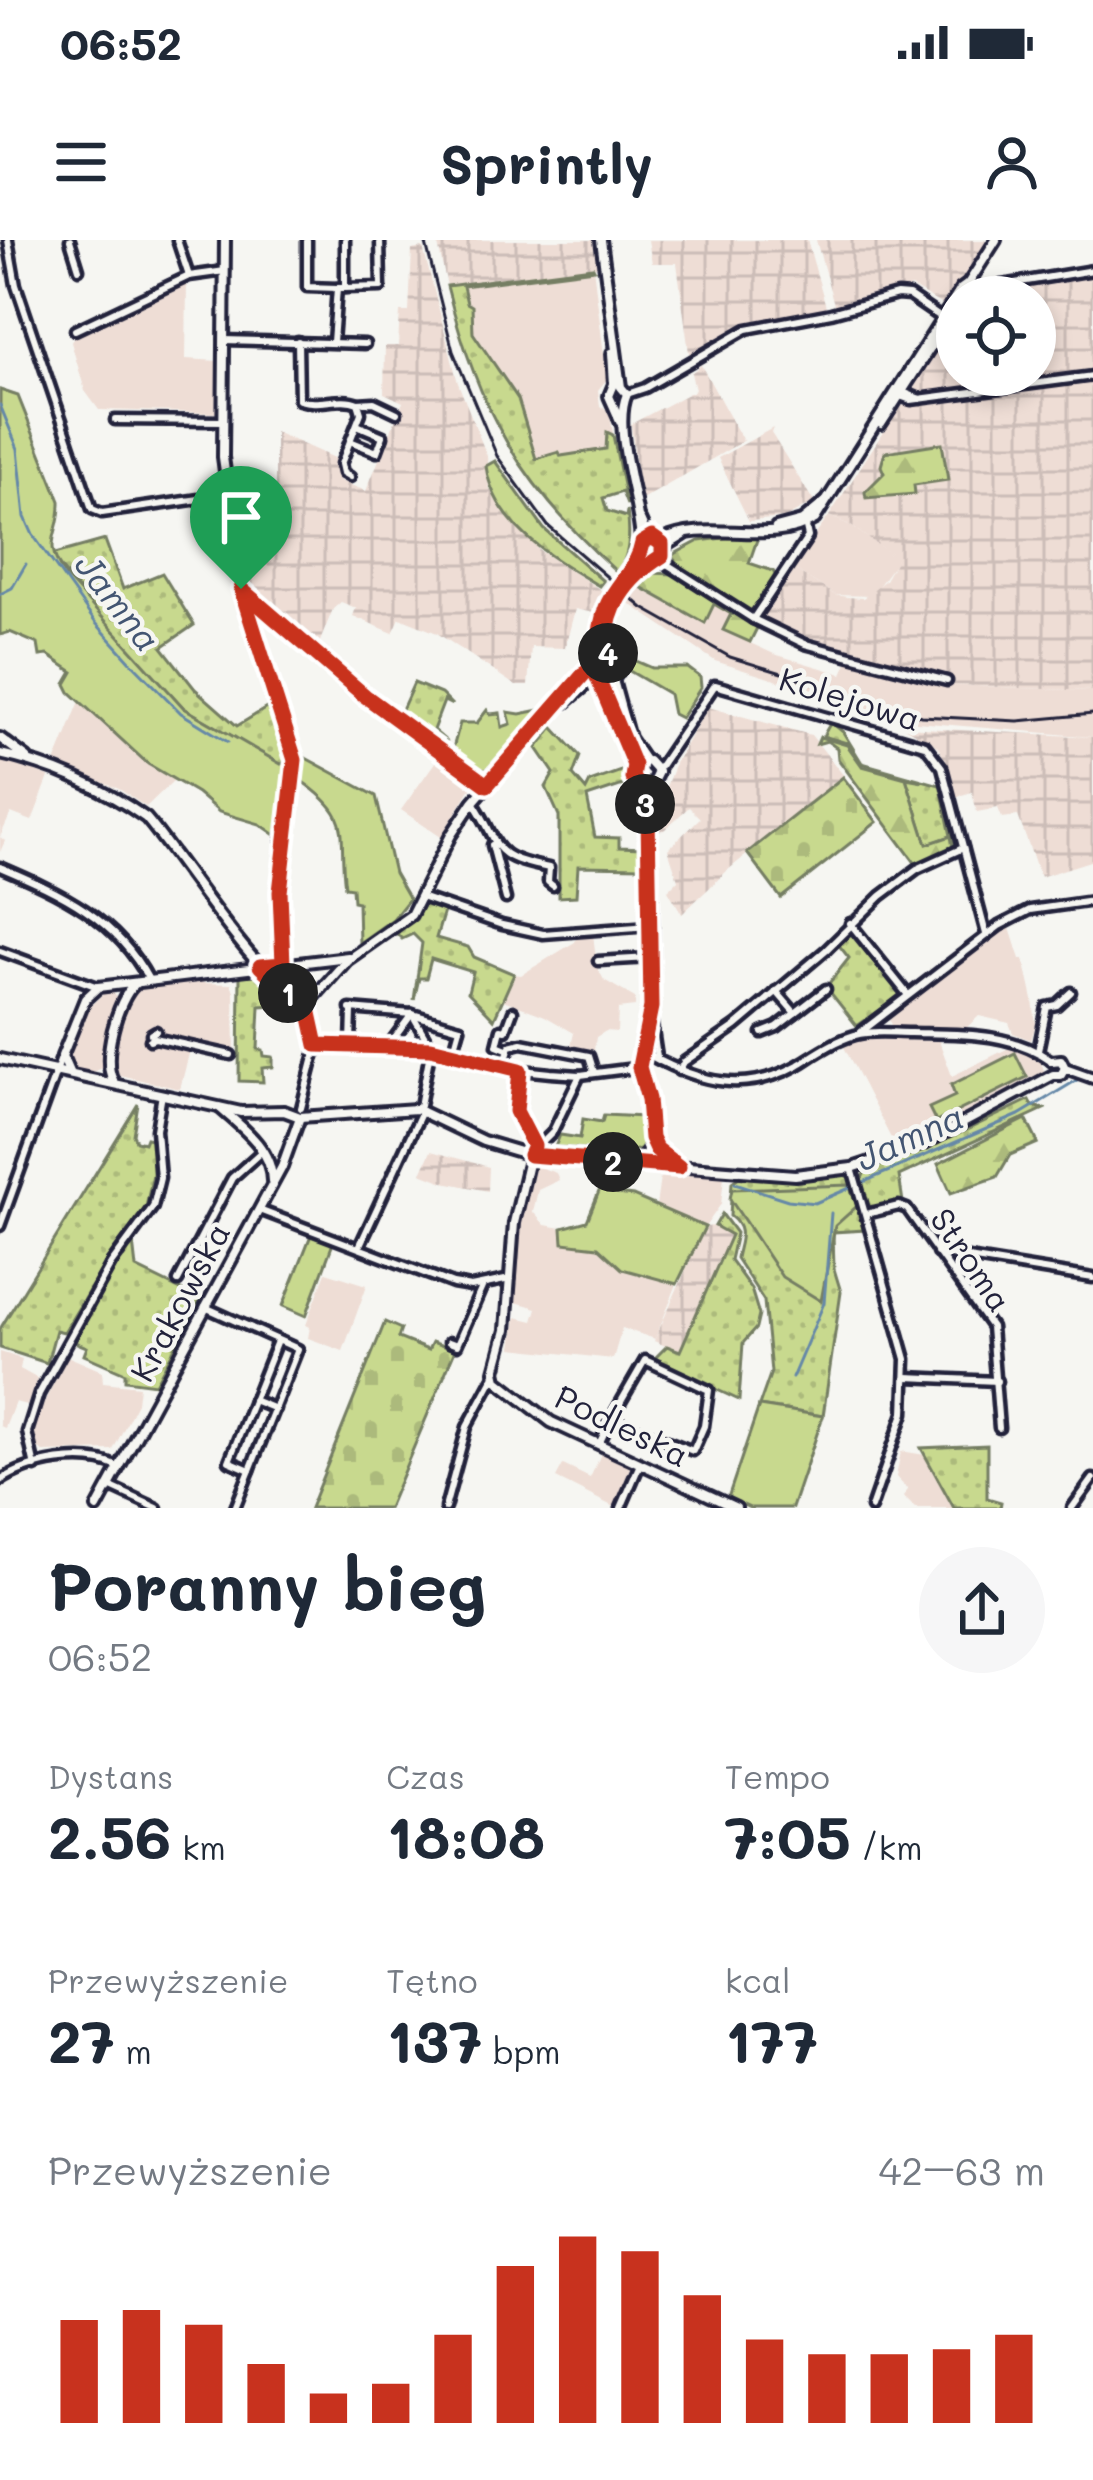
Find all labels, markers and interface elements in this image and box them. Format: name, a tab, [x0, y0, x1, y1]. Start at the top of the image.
text: 06:52	[60, 13, 182, 71]
text: Sprintly	[440, 127, 653, 198]
icon: menu	[48, 129, 114, 195]
icon: person	[979, 129, 1045, 195]
map controls	[936, 276, 1056, 396]
button: locate	[936, 276, 1056, 396]
pin	[190, 466, 292, 589]
icon: arrive	[208, 484, 274, 550]
water label: Jamna	[66, 542, 173, 660]
pin: 4	[578, 623, 638, 683]
text: 4	[598, 631, 618, 674]
street label: Kolejowa	[775, 656, 926, 739]
pin: 3	[615, 774, 675, 834]
text: 3	[635, 782, 655, 825]
pin: 1	[258, 963, 318, 1023]
text: 1	[281, 971, 295, 1014]
water label: Jamna	[848, 1091, 971, 1180]
pin: 2	[583, 1132, 643, 1192]
text: 2	[604, 1140, 622, 1183]
street label: Stroma	[922, 1199, 1023, 1319]
street label: Krakowska	[119, 1214, 238, 1388]
street label: Podleska	[549, 1374, 697, 1475]
text: Poranny bieg	[48, 1542, 486, 1628]
button: share	[919, 1547, 1045, 1673]
text: 06:52	[48, 1630, 152, 1681]
text: Dystans	[48, 1754, 173, 1797]
text: Czas	[386, 1754, 465, 1797]
text: Tempo	[725, 1754, 830, 1797]
text: 2.56	[48, 1797, 171, 1875]
text: 18:08	[386, 1797, 545, 1875]
text: 7:05	[725, 1797, 851, 1875]
text: km	[171, 1825, 226, 1868]
text: /km	[851, 1825, 922, 1868]
text: Przewyższenie	[48, 1958, 288, 2001]
text: Tętno	[386, 1958, 478, 2001]
text: kcal	[725, 1958, 790, 2001]
text: 27	[48, 2001, 115, 2079]
text: 137	[386, 2001, 482, 2079]
text: 177	[725, 2001, 818, 2079]
text: m	[115, 2029, 152, 2072]
text: bpm	[482, 2029, 561, 2072]
text: Przewyższenie	[48, 2144, 332, 2195]
text: 42–63 m	[878, 2144, 1045, 2195]

